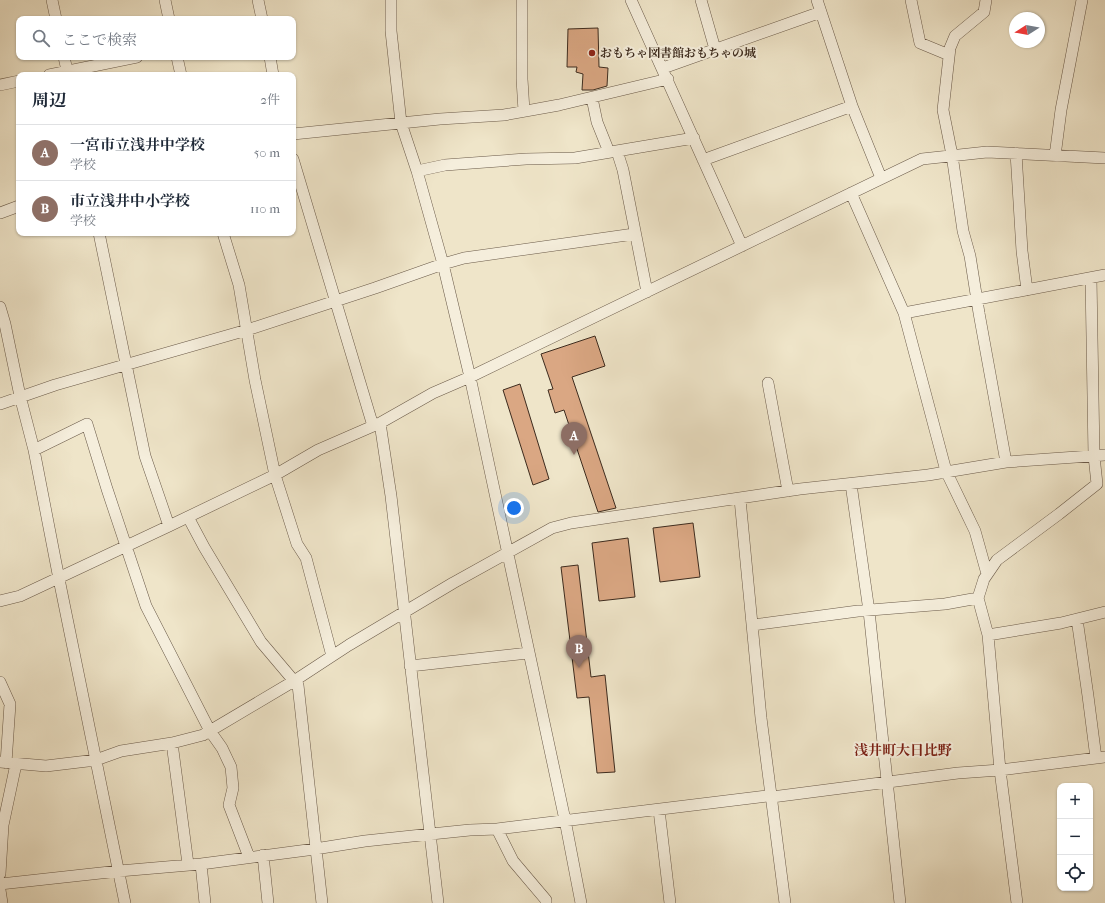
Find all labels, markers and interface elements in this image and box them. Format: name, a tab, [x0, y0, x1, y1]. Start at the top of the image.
north arrow	[1009, 12, 1045, 48]
search box	[16, 16, 296, 60]
icon: search	[30, 27, 52, 49]
text: ここで検索	[62, 31, 137, 49]
place label: おもちゃ図書館おもちゃの城	[600, 46, 756, 60]
marker: おもちゃ図書館おもちゃの城	[587, 48, 597, 58]
text: 周辺	[32, 90, 66, 110]
text: 2件	[260, 92, 280, 107]
text: 一宮市立浅井中学校	[70, 136, 205, 154]
text: A	[41, 145, 49, 160]
text: 50 m	[254, 145, 280, 160]
text: 学校	[70, 157, 96, 172]
text: 市立浅井中小学校	[70, 192, 190, 210]
text: B	[41, 201, 49, 216]
text: 110 m	[250, 201, 280, 216]
text: 学校	[70, 213, 96, 228]
pin: A	[561, 422, 587, 455]
your location	[504, 498, 524, 518]
pin: B	[566, 635, 592, 668]
district label: 浅井町大日比野	[854, 742, 952, 759]
map controls	[1057, 783, 1093, 891]
button: +	[1057, 783, 1093, 819]
button: −	[1057, 819, 1093, 855]
button: locate	[1057, 855, 1093, 891]

